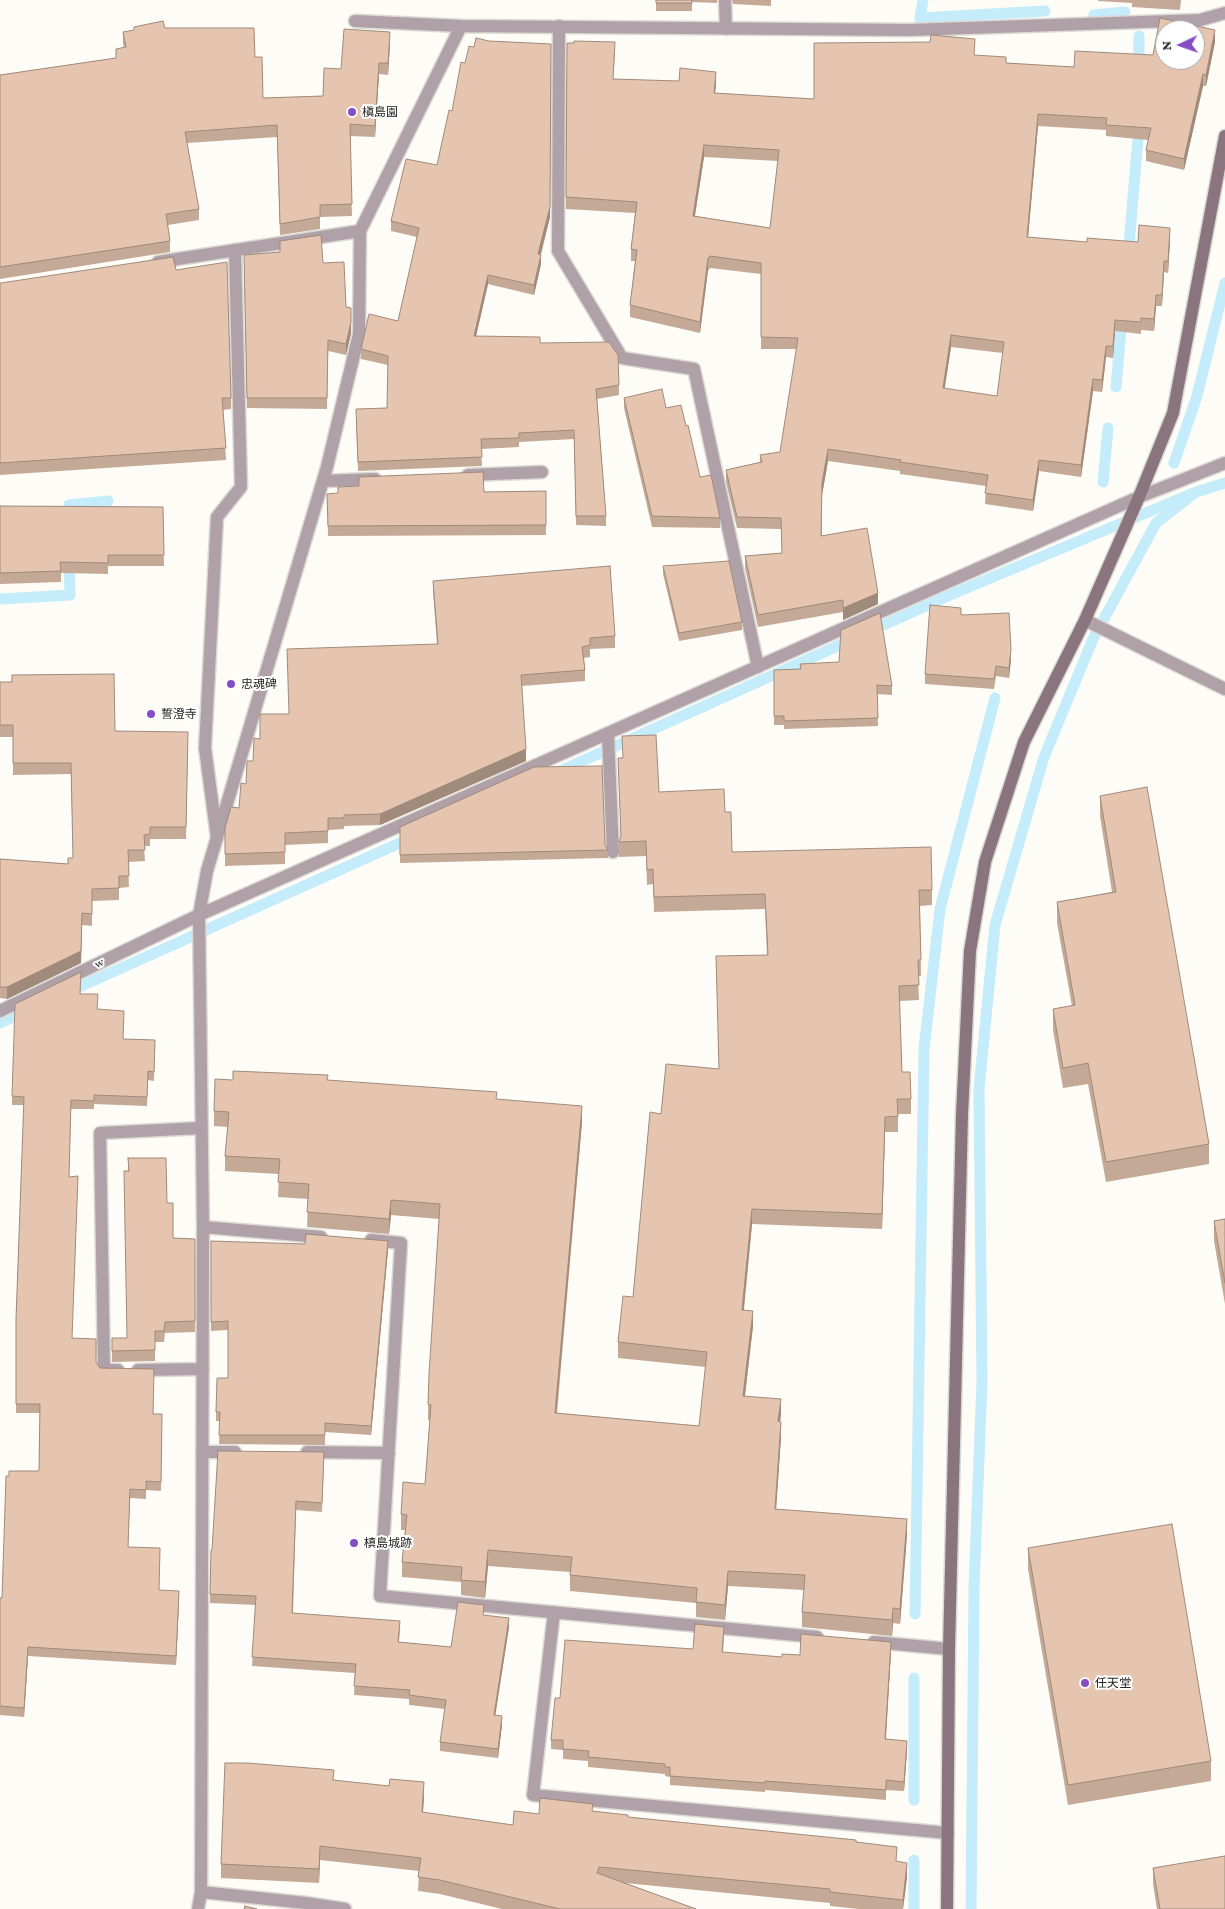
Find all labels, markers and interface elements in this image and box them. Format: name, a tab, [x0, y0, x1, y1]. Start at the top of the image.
north arrow	[1155, 20, 1205, 70]
text: N	[1158, 41, 1174, 51]
place label: 槇島園	[362, 105, 398, 119]
marker: 槇島園	[346, 106, 358, 118]
place label: 忠魂碑	[241, 677, 277, 691]
marker: 忠魂碑	[225, 678, 237, 690]
place label: 誓澄寺	[161, 707, 197, 721]
marker: 誓澄寺	[145, 708, 157, 720]
street label: w	[92, 955, 106, 971]
place label: 槙島城跡	[364, 1536, 412, 1550]
marker: 槙島城跡	[348, 1537, 360, 1549]
place label: 任天堂	[1095, 1676, 1131, 1690]
marker: 任天堂	[1079, 1677, 1091, 1689]

